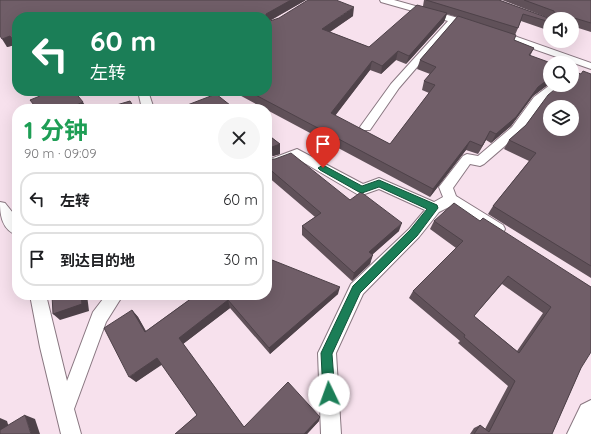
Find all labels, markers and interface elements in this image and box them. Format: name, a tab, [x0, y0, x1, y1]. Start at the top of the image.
map controls	[543, 12, 579, 136]
button: sound	[543, 12, 579, 48]
text: 60 m	[90, 23, 156, 58]
icon: left	[24, 28, 76, 80]
button: search	[543, 56, 579, 92]
text: 左转	[90, 61, 126, 84]
button: layers	[543, 100, 579, 136]
text: 1 分钟	[24, 115, 88, 145]
button: close	[218, 117, 260, 159]
pin	[306, 127, 340, 168]
icon: arrive	[312, 133, 334, 155]
text: 90 m · 09:09	[24, 145, 96, 161]
icon: left	[26, 188, 48, 210]
text: 60 m	[223, 190, 258, 209]
text: 左转	[60, 191, 90, 210]
icon: arrive	[26, 248, 48, 270]
text: 30 m	[223, 250, 258, 269]
text: 到达目的地	[60, 251, 135, 270]
position arrow	[308, 373, 350, 415]

